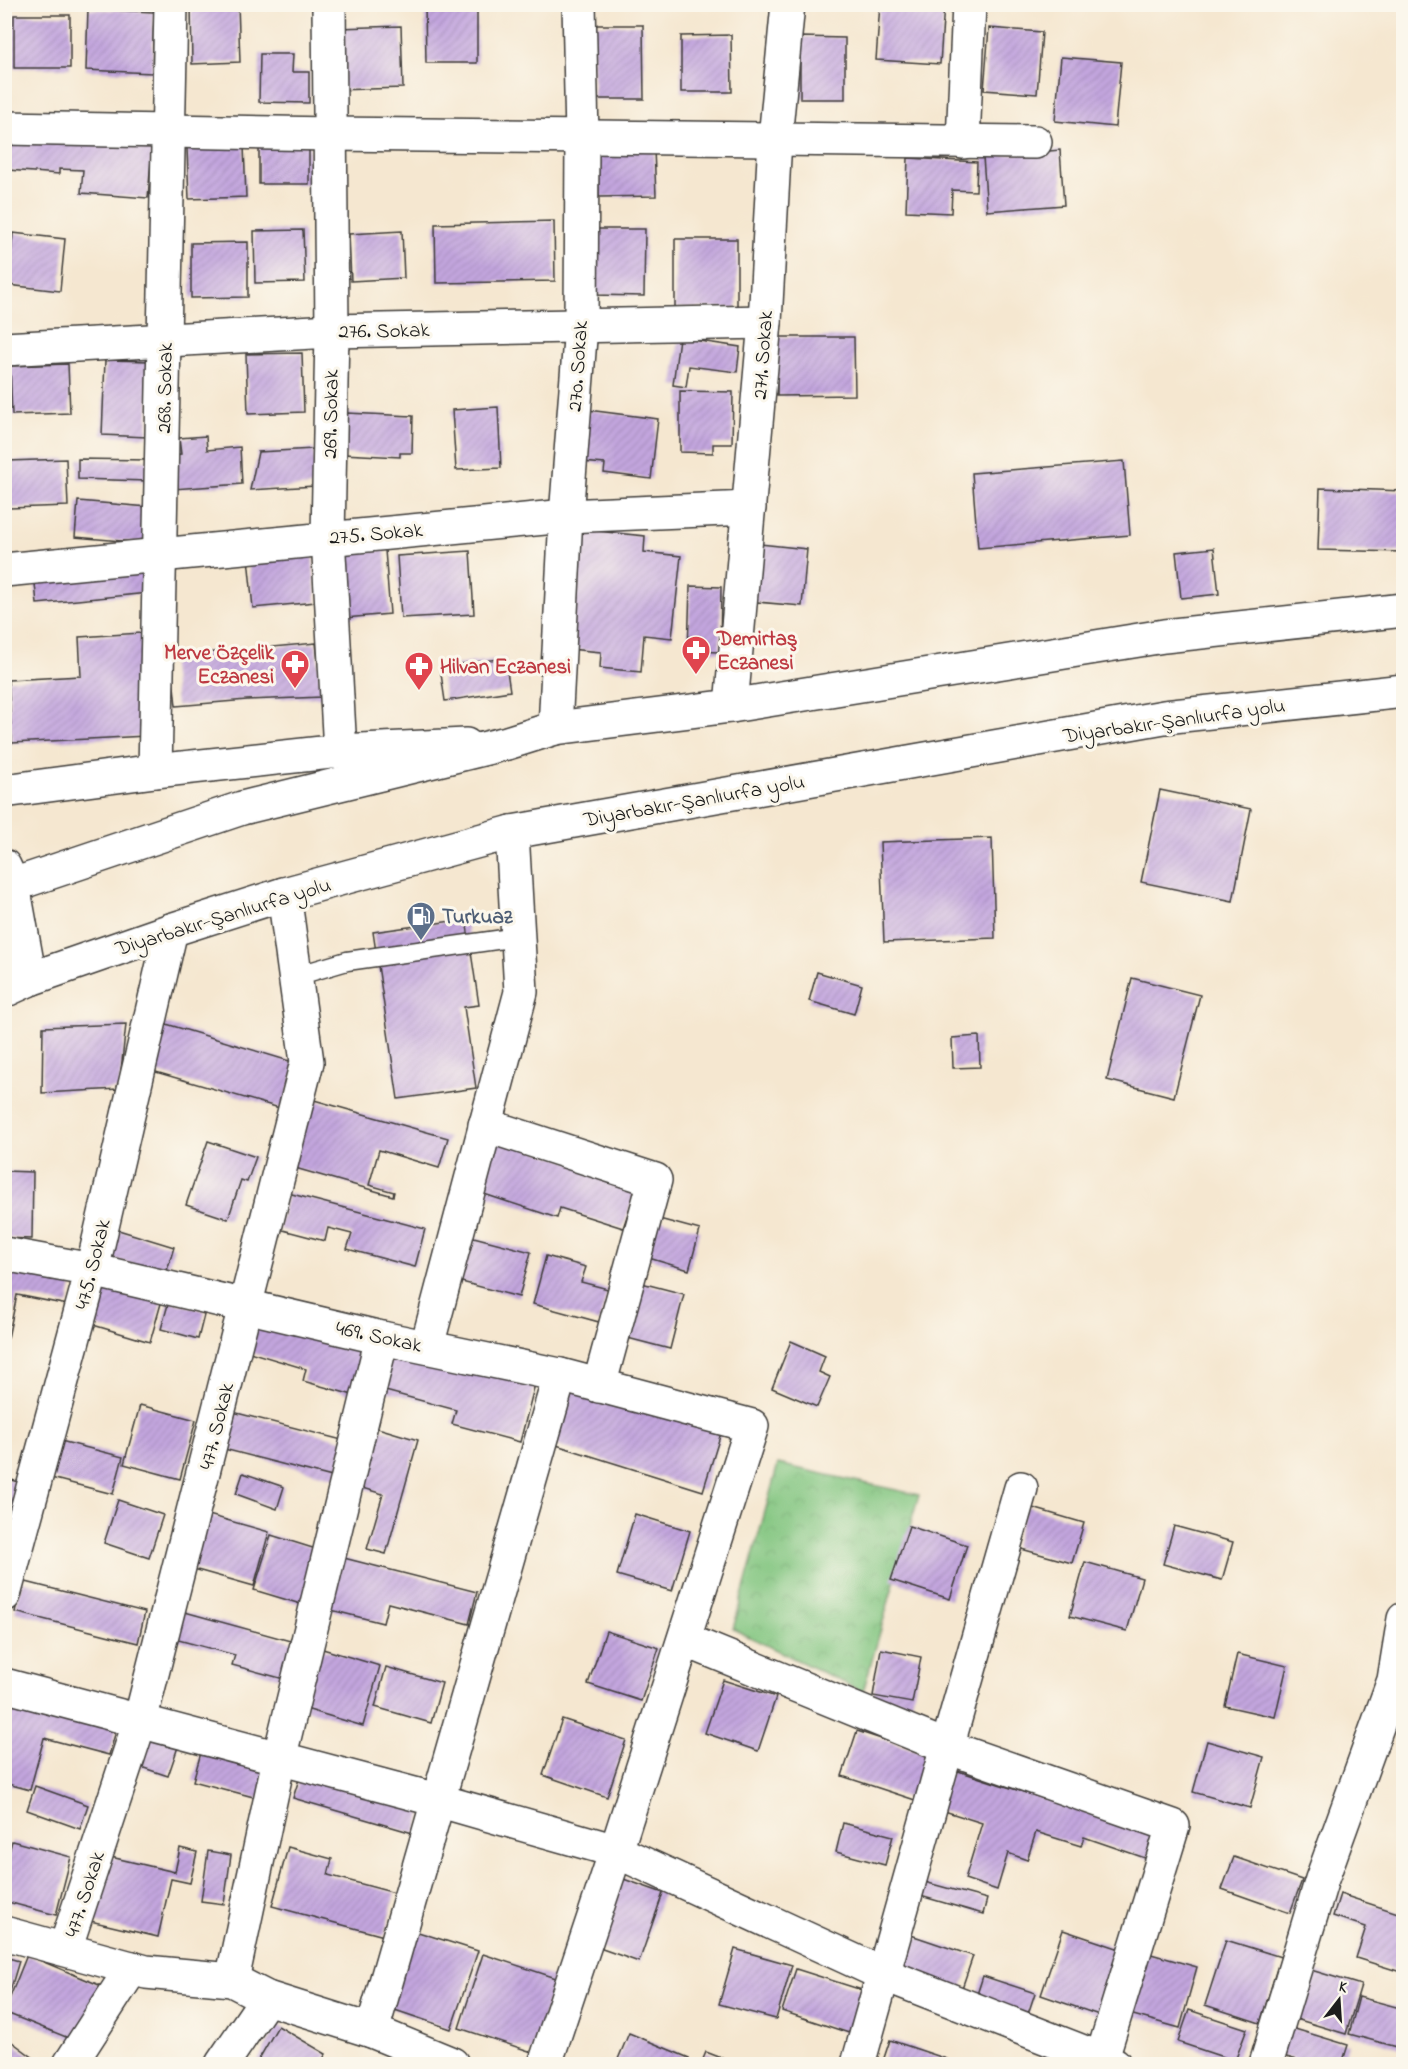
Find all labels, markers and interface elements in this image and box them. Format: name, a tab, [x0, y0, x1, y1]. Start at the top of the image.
street label: 271. Sokak	[746, 309, 782, 400]
street label: 276. Sokak	[338, 316, 431, 348]
street label: 270. Sokak	[561, 319, 597, 413]
street label: 268. Sokak	[150, 342, 182, 434]
street label: 269. Sokak	[316, 368, 348, 459]
street label: 275. Sokak	[328, 516, 425, 554]
place label: Demirtaş Eczanesi	[716, 625, 798, 679]
pharmacy icon: Demirtaş Eczanesi	[680, 634, 712, 676]
place label: Merve Özçelik Eczanesi	[164, 639, 275, 693]
pharmacy icon: Merve Özçelik Eczanesi	[279, 648, 311, 690]
pharmacy icon: Hilvan Eczanesi	[403, 650, 435, 692]
place label: Hilvan Eczanesi	[440, 653, 571, 683]
street label: Diyarbakır-Şanlıurfa yolu	[1060, 692, 1288, 755]
street label: Diyarbakır-Şanlıurfa yolu	[581, 768, 808, 838]
street label: Diyarbakır-Şanlıurfa yolu	[111, 871, 336, 967]
fuel station icon: Turkuaz	[405, 900, 437, 942]
place label: Turkuaz	[442, 903, 514, 933]
street label: 475. Sokak	[68, 1215, 120, 1313]
street label: 469. Sokak	[333, 1314, 425, 1362]
street label: 477. Sokak	[193, 1379, 243, 1473]
street label: 477. Sokak	[58, 1847, 114, 1942]
north arrow	[1309, 1970, 1369, 2030]
text: K	[1336, 1975, 1351, 2001]

